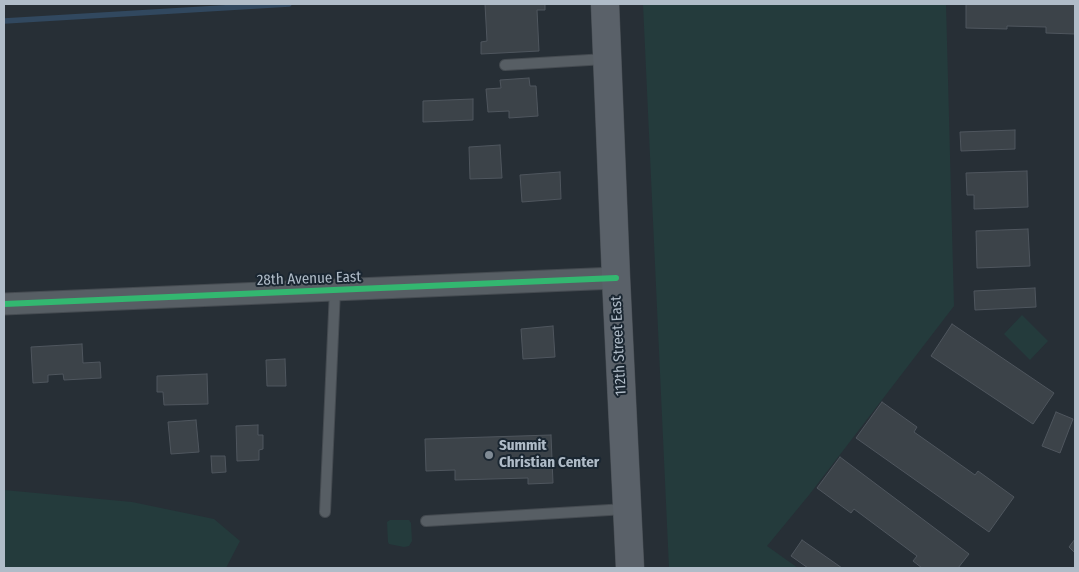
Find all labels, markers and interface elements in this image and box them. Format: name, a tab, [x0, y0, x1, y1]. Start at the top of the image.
street label: 28th Avenue East	[256, 268, 362, 290]
street label: 112th Street East	[607, 295, 631, 397]
place label: Summit Christian Center	[499, 437, 599, 472]
marker: Summit Christian Center	[483, 449, 495, 461]

